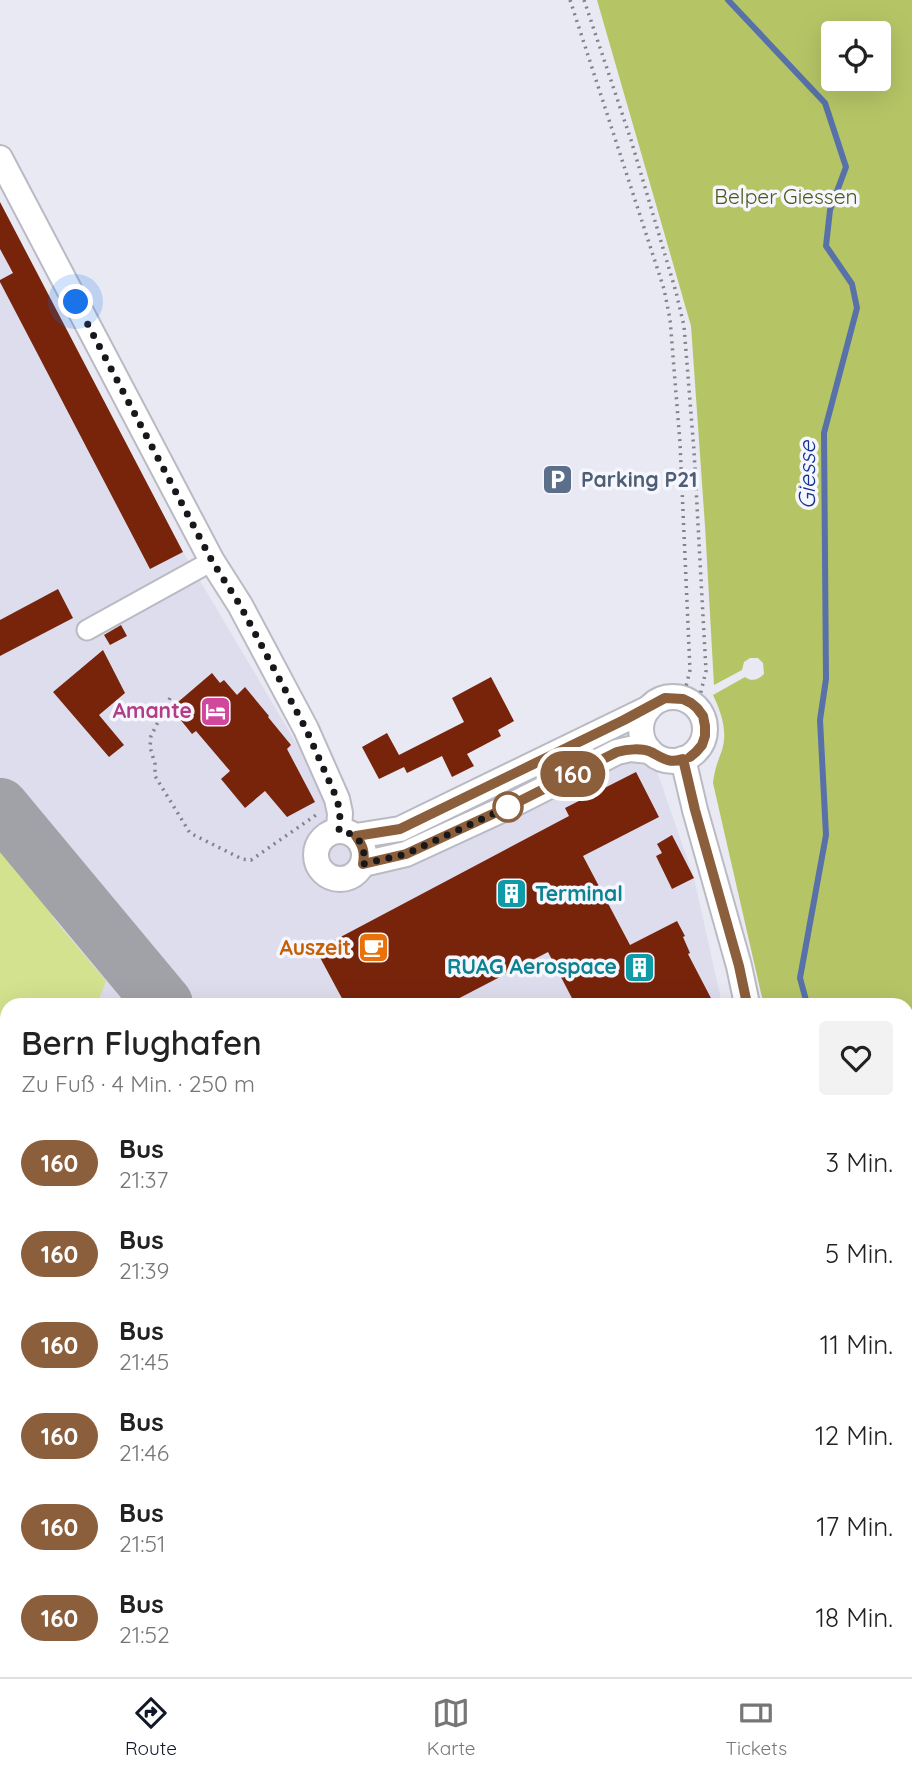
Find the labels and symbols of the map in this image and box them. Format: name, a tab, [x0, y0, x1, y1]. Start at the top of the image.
park label: Belper Giessen	[714, 183, 858, 209]
your location	[58, 284, 93, 319]
water label: Giesse	[792, 440, 821, 509]
parking icon: Parking P21	[541, 463, 575, 497]
place label: Parking P21	[581, 466, 697, 492]
hotel icon: Amante	[198, 694, 232, 728]
place label: Amante	[113, 697, 192, 723]
line badge: 160	[533, 751, 613, 797]
unlabelled marker	[493, 792, 523, 822]
building icon: Terminal	[495, 877, 529, 911]
place label: Terminal	[535, 880, 623, 906]
cafe icon: Auszeit	[357, 931, 391, 965]
place label: Auszeit	[279, 934, 351, 960]
building icon: RUAG Aerospace	[623, 950, 657, 984]
place label: RUAG Aerospace	[447, 953, 617, 979]

